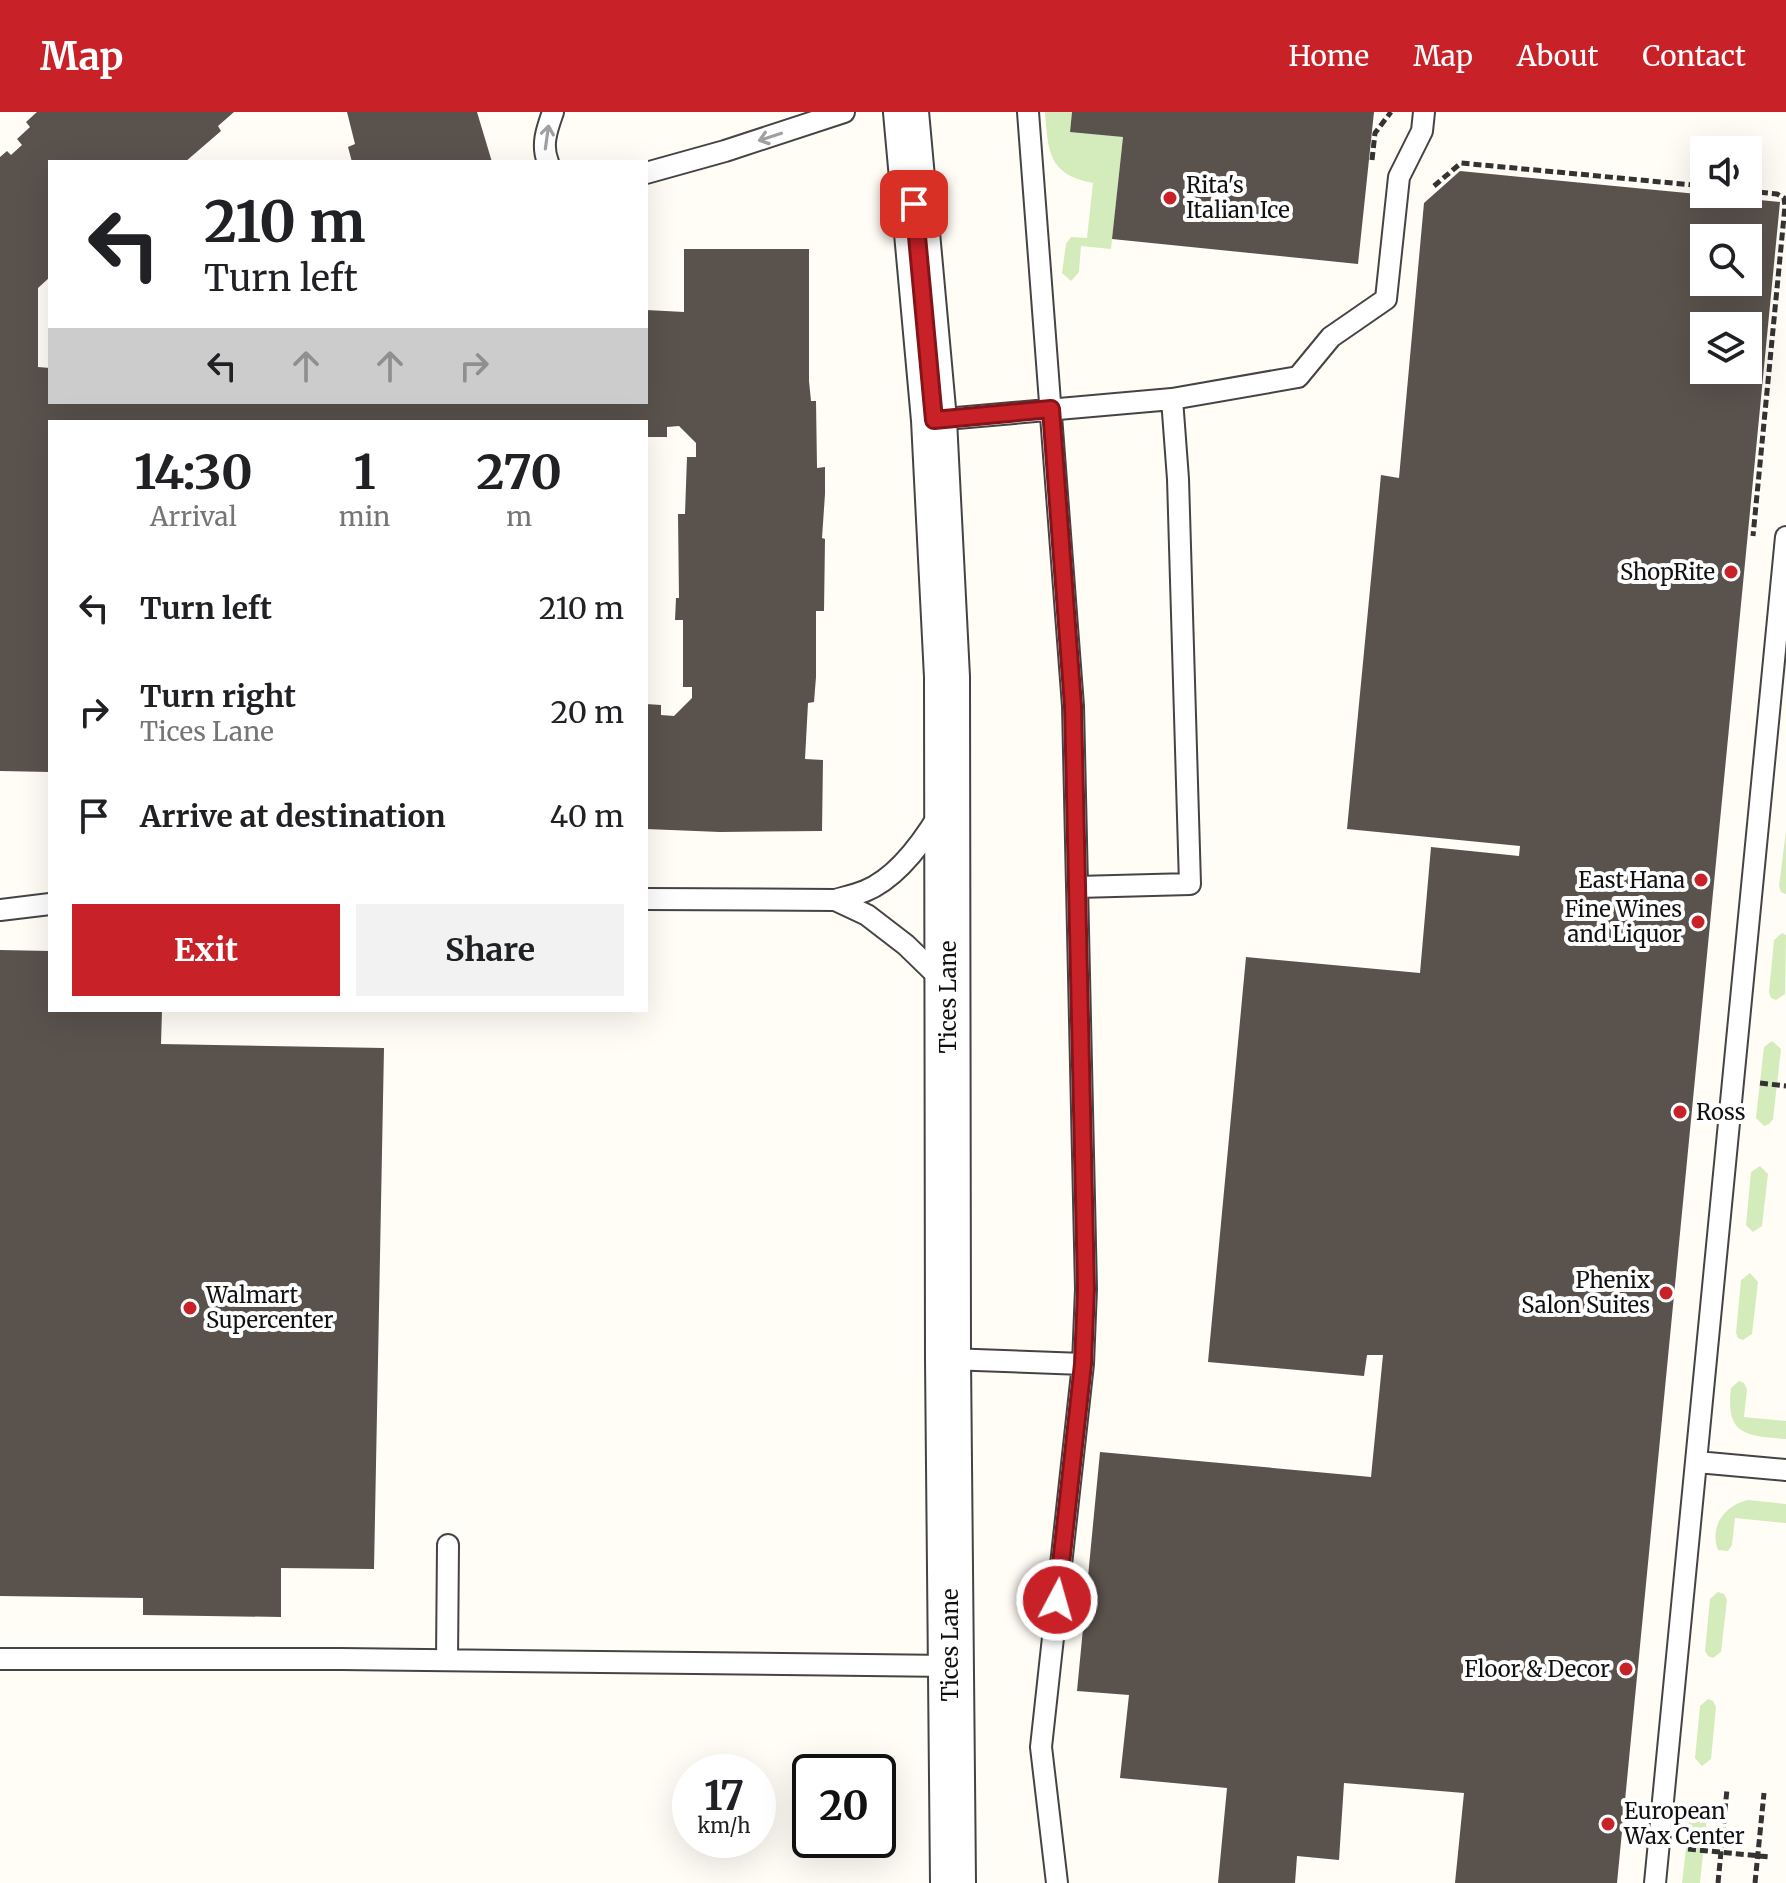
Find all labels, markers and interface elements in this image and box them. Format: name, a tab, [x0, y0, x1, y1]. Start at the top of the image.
text: Map	[40, 33, 124, 80]
text: Home	[1288, 38, 1369, 74]
text: Map	[1413, 38, 1473, 74]
text: About	[1517, 38, 1598, 74]
text: Contact	[1642, 38, 1746, 74]
one-way arrow	[540, 125, 555, 150]
one-way arrow	[758, 131, 783, 145]
map controls	[1690, 136, 1762, 384]
button: sound	[1690, 136, 1762, 208]
pin	[880, 170, 948, 238]
place label: Rita's Italian Ice	[1186, 171, 1290, 224]
icon: arrive	[892, 182, 936, 226]
text: 210 m	[204, 187, 366, 257]
marker: Rita's Italian Ice	[1161, 189, 1179, 207]
icon: left	[72, 192, 176, 296]
button: search	[1690, 224, 1762, 296]
text: Turn left	[204, 256, 358, 301]
button: layers	[1690, 312, 1762, 384]
icon: left	[200, 344, 244, 388]
icon: ahead	[284, 344, 328, 388]
icon: ahead	[368, 344, 412, 388]
icon: right	[452, 344, 496, 388]
text: 14:30	[134, 442, 253, 502]
text: 1	[353, 442, 376, 502]
text: 270	[476, 442, 562, 502]
text: Arrival	[150, 500, 237, 533]
text: min	[339, 500, 390, 533]
text: m	[506, 500, 532, 533]
place label: ShopRite	[1620, 558, 1715, 586]
marker: ShopRite	[1722, 563, 1740, 581]
icon: left	[72, 586, 116, 630]
text: Turn left	[140, 589, 272, 627]
text: 210 m	[539, 589, 624, 627]
text: Turn right	[140, 677, 296, 715]
icon: right	[72, 690, 116, 734]
text: 20 m	[551, 693, 624, 731]
text: Tices Lane	[140, 715, 274, 748]
icon: arrive	[72, 794, 116, 838]
text: Arrive at destination	[140, 797, 446, 835]
text: 40 m	[550, 797, 624, 835]
place label: East Hana	[1578, 866, 1685, 894]
marker: East Hana	[1692, 871, 1710, 889]
place label: Fine Wines and Liquor	[1564, 895, 1682, 948]
button: Exit	[72, 904, 340, 996]
button: Share	[356, 904, 624, 996]
marker: Fine Wines and Liquor	[1689, 913, 1707, 931]
street label: Tices Lane	[934, 940, 962, 1054]
place label: Ross	[1696, 1098, 1746, 1126]
marker: Ross	[1671, 1103, 1689, 1121]
place label: Phenix Salon Suites	[1521, 1266, 1650, 1319]
place label: Walmart Supercenter	[205, 1281, 333, 1334]
marker: Phenix Salon Suites	[1657, 1284, 1675, 1302]
marker: Walmart Supercenter	[181, 1299, 199, 1317]
position arrow	[1015, 1558, 1099, 1642]
street label: Tices Lane	[936, 1588, 964, 1702]
place label: Floor & Decor	[1464, 1655, 1610, 1683]
marker: Floor & Decor	[1617, 1660, 1635, 1678]
speed limit sign: 20	[792, 1754, 896, 1858]
text: 17	[704, 1771, 744, 1821]
place label: European Wax Center	[1623, 1797, 1745, 1850]
text: km/h	[698, 1813, 750, 1838]
marker: European Wax Center	[1599, 1815, 1617, 1833]

